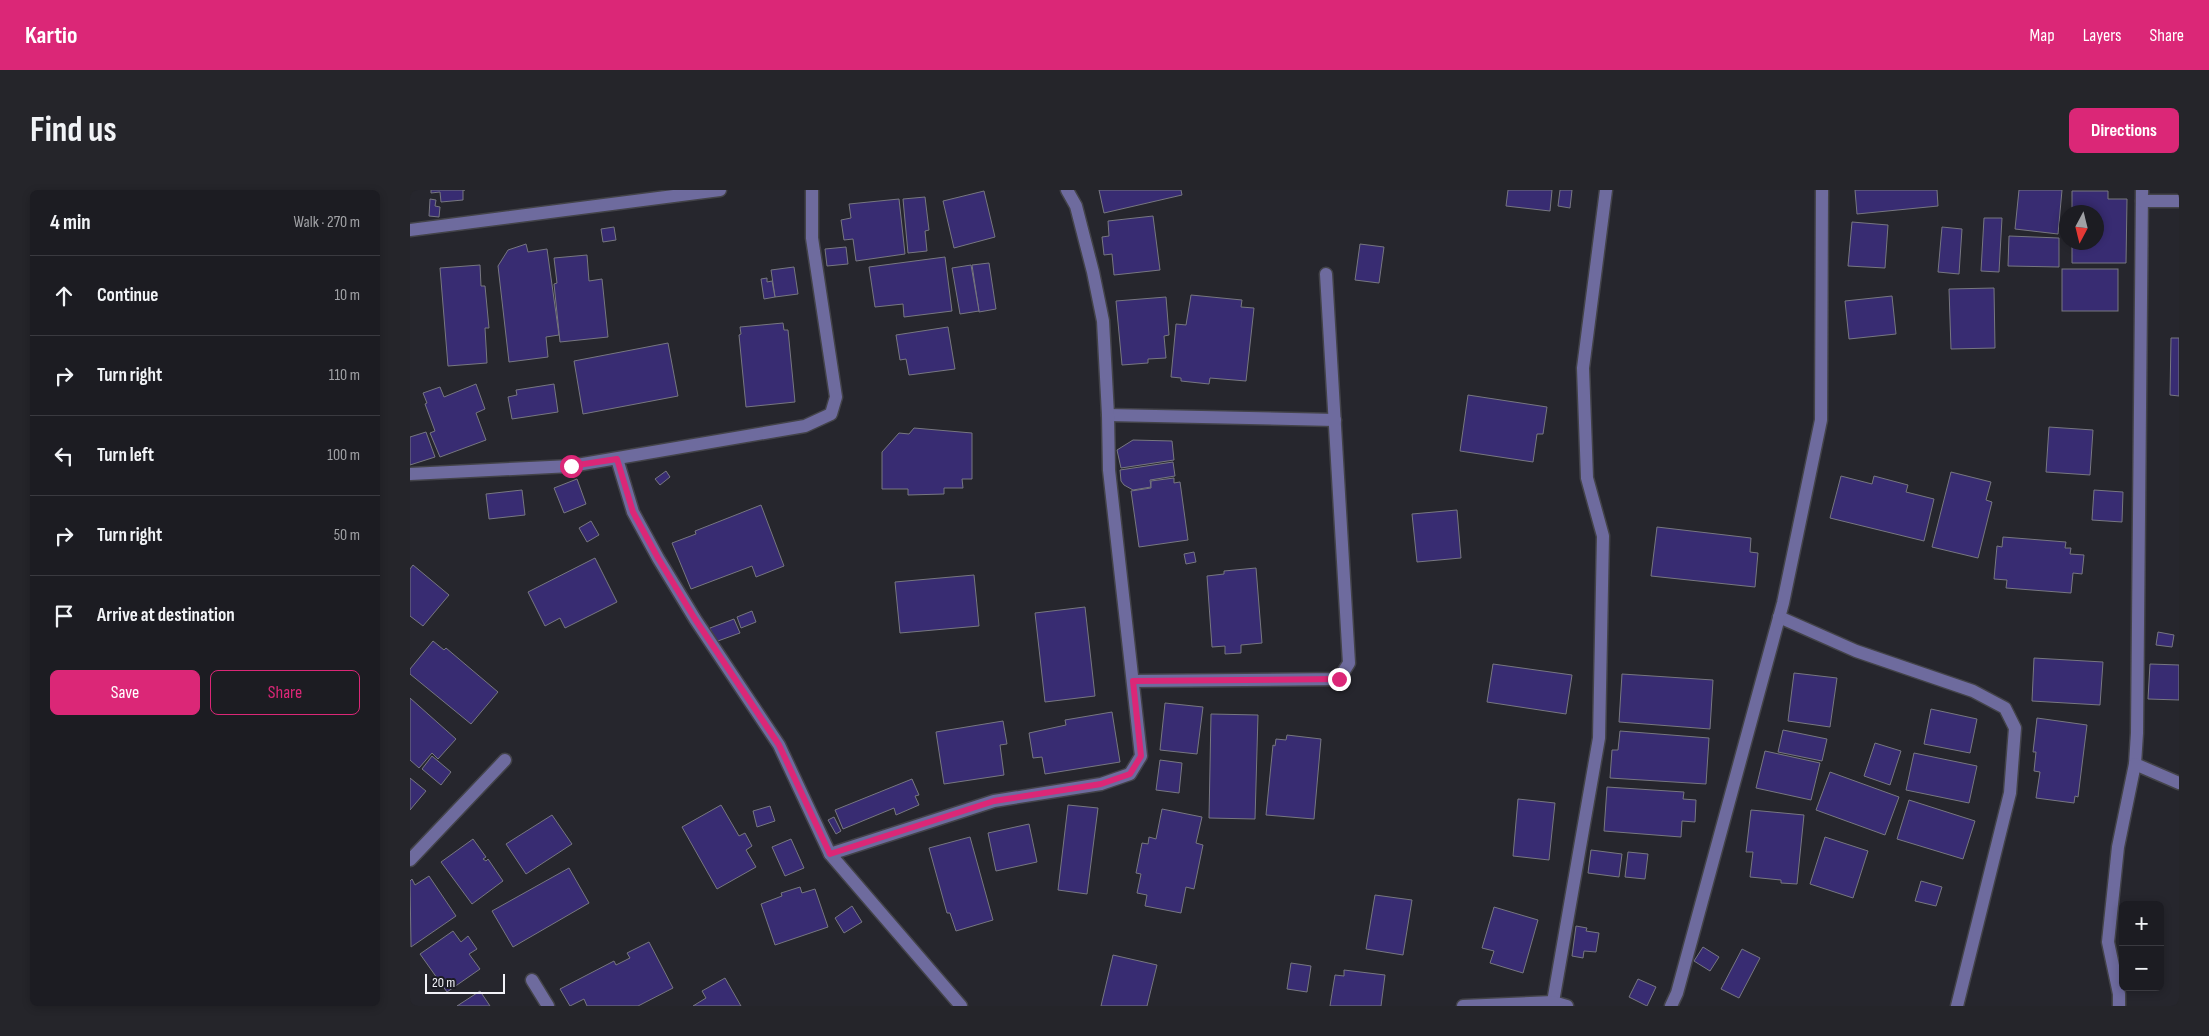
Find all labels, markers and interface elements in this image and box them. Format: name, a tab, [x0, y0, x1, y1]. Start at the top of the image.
text: Kartio	[25, 21, 77, 50]
text: Map	[2030, 25, 2055, 46]
text: Layers	[2083, 25, 2122, 46]
text: Share	[2150, 25, 2184, 46]
button: Directions	[2069, 108, 2179, 153]
text: Find us	[30, 109, 117, 152]
north arrow	[2059, 205, 2104, 250]
text: 4 min	[50, 210, 91, 235]
text: Walk · 270 m	[294, 213, 360, 232]
icon: ahead	[50, 282, 78, 310]
text: Continue	[97, 284, 158, 307]
text: 10 m	[334, 286, 360, 305]
icon: right	[50, 362, 78, 390]
text: Turn right	[97, 364, 162, 387]
text: 110 m	[329, 366, 360, 385]
icon: left	[50, 442, 78, 470]
text: Turn left	[97, 444, 154, 467]
text: 100 m	[327, 446, 360, 465]
route start	[560, 455, 583, 478]
icon: right	[50, 522, 78, 550]
text: Turn right	[97, 524, 162, 547]
text: 50 m	[334, 526, 360, 545]
icon: arrive	[50, 602, 78, 630]
text: Arrive at destination	[97, 604, 235, 627]
route end	[1328, 668, 1351, 691]
button: Save	[50, 670, 200, 715]
button: Share	[210, 670, 360, 715]
map controls	[2119, 901, 2164, 991]
button: +	[2119, 901, 2164, 946]
button: −	[2119, 946, 2164, 991]
scale bar	[425, 971, 505, 994]
text: 20 m	[432, 974, 455, 991]

